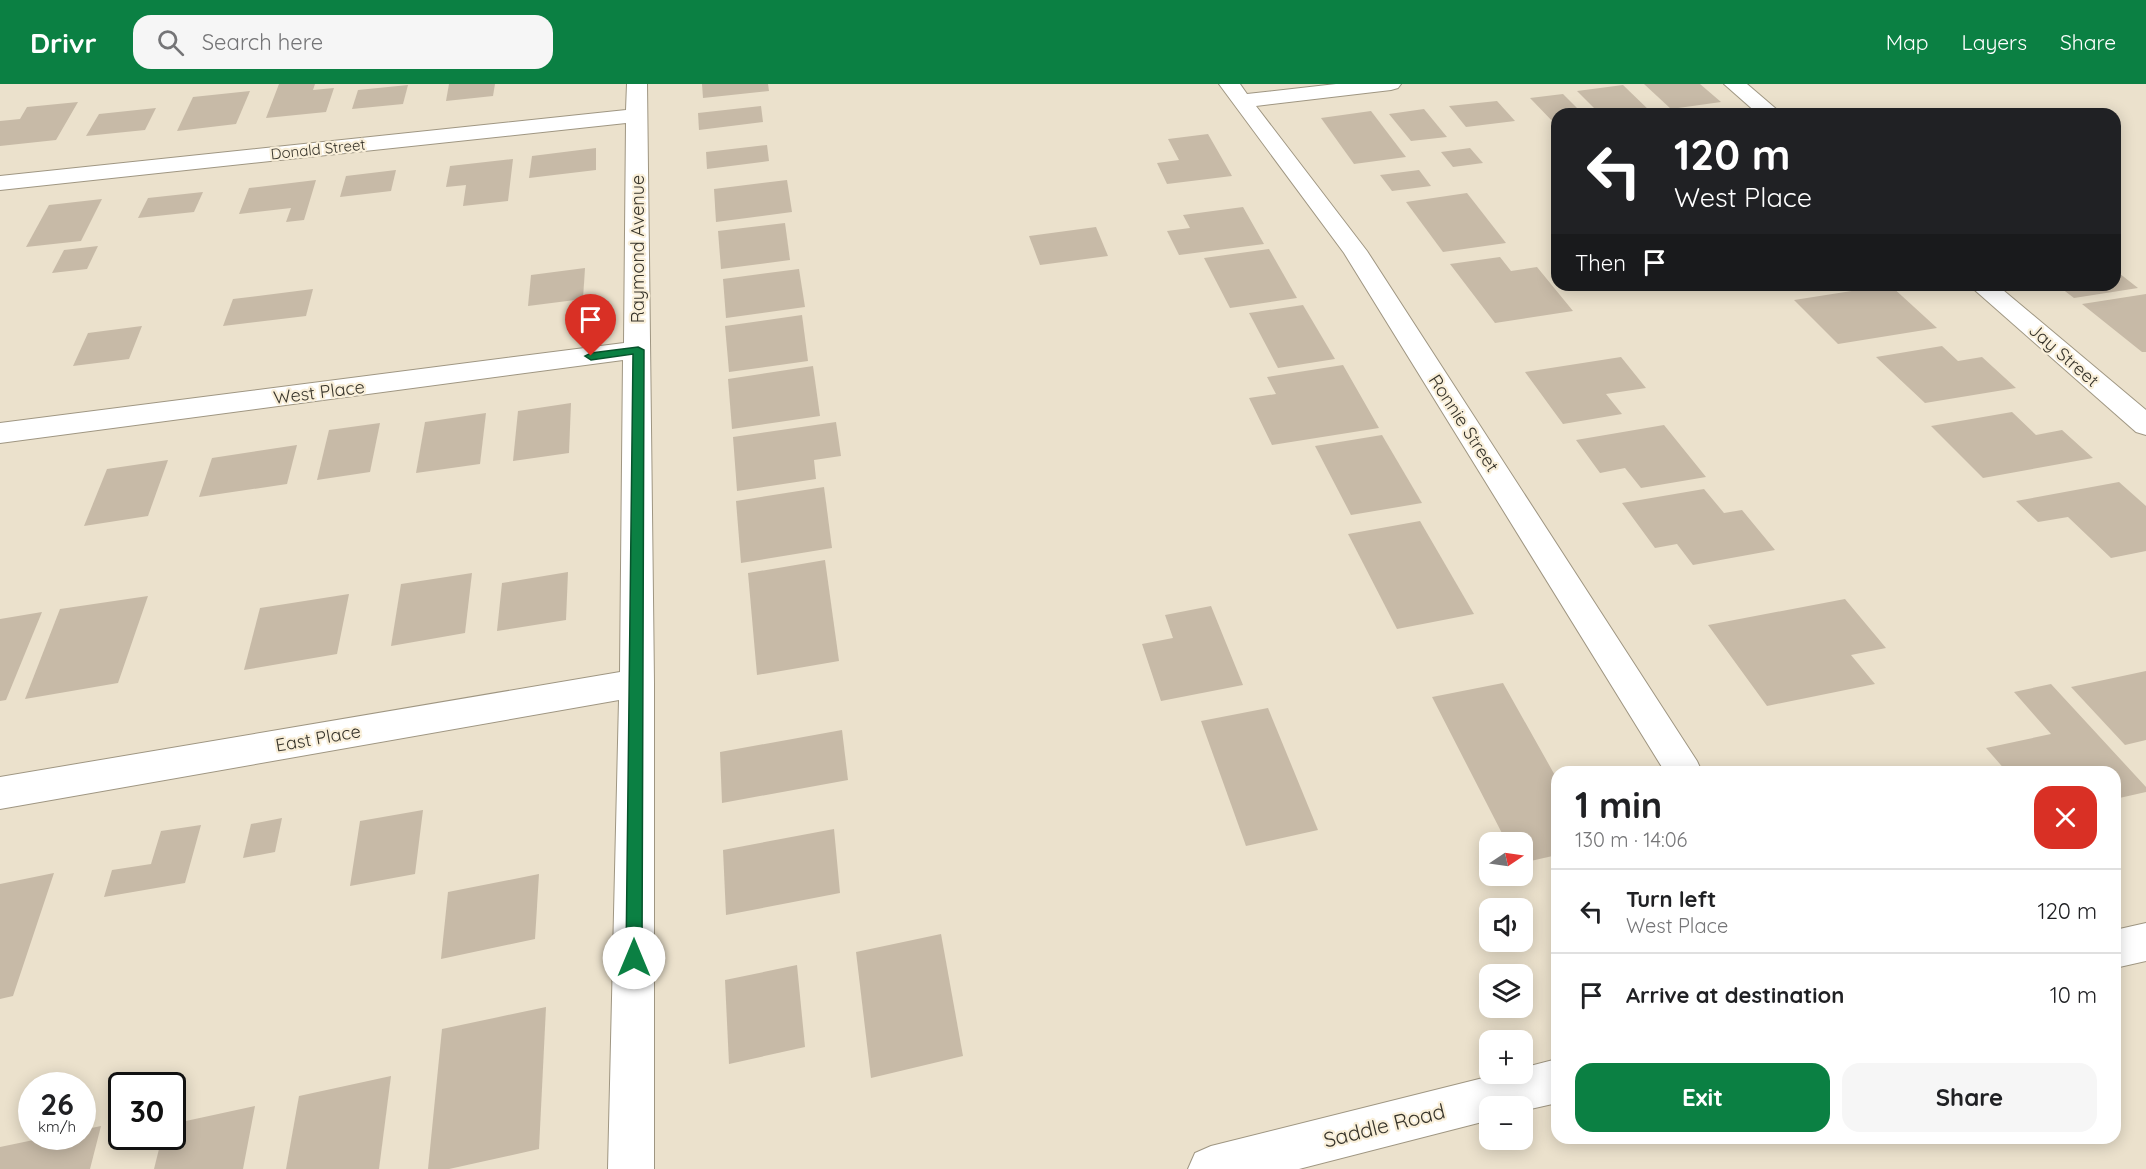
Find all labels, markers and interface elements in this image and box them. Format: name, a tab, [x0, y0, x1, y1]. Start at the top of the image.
search box	[133, 15, 553, 69]
text: Drivr	[30, 25, 97, 60]
icon: search	[154, 26, 187, 59]
text: Search here	[202, 28, 323, 56]
text: Map	[1886, 29, 1929, 55]
text: Layers	[1962, 29, 2027, 55]
text: Share	[2060, 29, 2116, 55]
text: 120 m	[1674, 128, 1791, 181]
icon: left	[1575, 132, 1653, 210]
street label: Donald Street	[270, 135, 366, 163]
street label: Raymond Avenue	[626, 175, 649, 323]
text: West Place	[1674, 180, 1812, 214]
icon: arrive	[1638, 246, 1671, 279]
text: Then	[1575, 249, 1626, 277]
pin	[565, 294, 616, 356]
icon: arrive	[574, 303, 607, 336]
street label: Jay Street	[2024, 318, 2104, 392]
street label: Ronnie Street	[1424, 370, 1504, 476]
street label: West Place	[272, 375, 366, 409]
street label: East Place	[274, 719, 362, 757]
text: 1 min	[1575, 782, 1662, 827]
button: close	[2034, 786, 2097, 849]
text: 130 m · 14:06	[1575, 827, 1687, 852]
north arrow	[1479, 832, 1533, 886]
map controls	[1479, 832, 1533, 1150]
text: Turn left	[1626, 885, 1716, 913]
icon: left	[1575, 895, 1608, 928]
text: 120 m	[2038, 897, 2097, 925]
button: sound	[1479, 898, 1533, 952]
text: West Place	[1626, 913, 1728, 938]
position arrow	[602, 926, 666, 990]
button: layers	[1479, 964, 1533, 1018]
icon: arrive	[1575, 979, 1608, 1012]
text: Arrive at destination	[1626, 981, 1844, 1009]
text: 10 m	[2050, 981, 2097, 1009]
button: +	[1479, 1030, 1533, 1084]
button: Exit	[1575, 1063, 1830, 1132]
button: Share	[1842, 1063, 2097, 1132]
speed limit sign: 30	[108, 1072, 186, 1150]
text: 26	[40, 1085, 74, 1123]
button: −	[1479, 1096, 1533, 1150]
street label: Saddle Road	[1321, 1097, 1447, 1153]
text: km/h	[38, 1117, 76, 1136]

